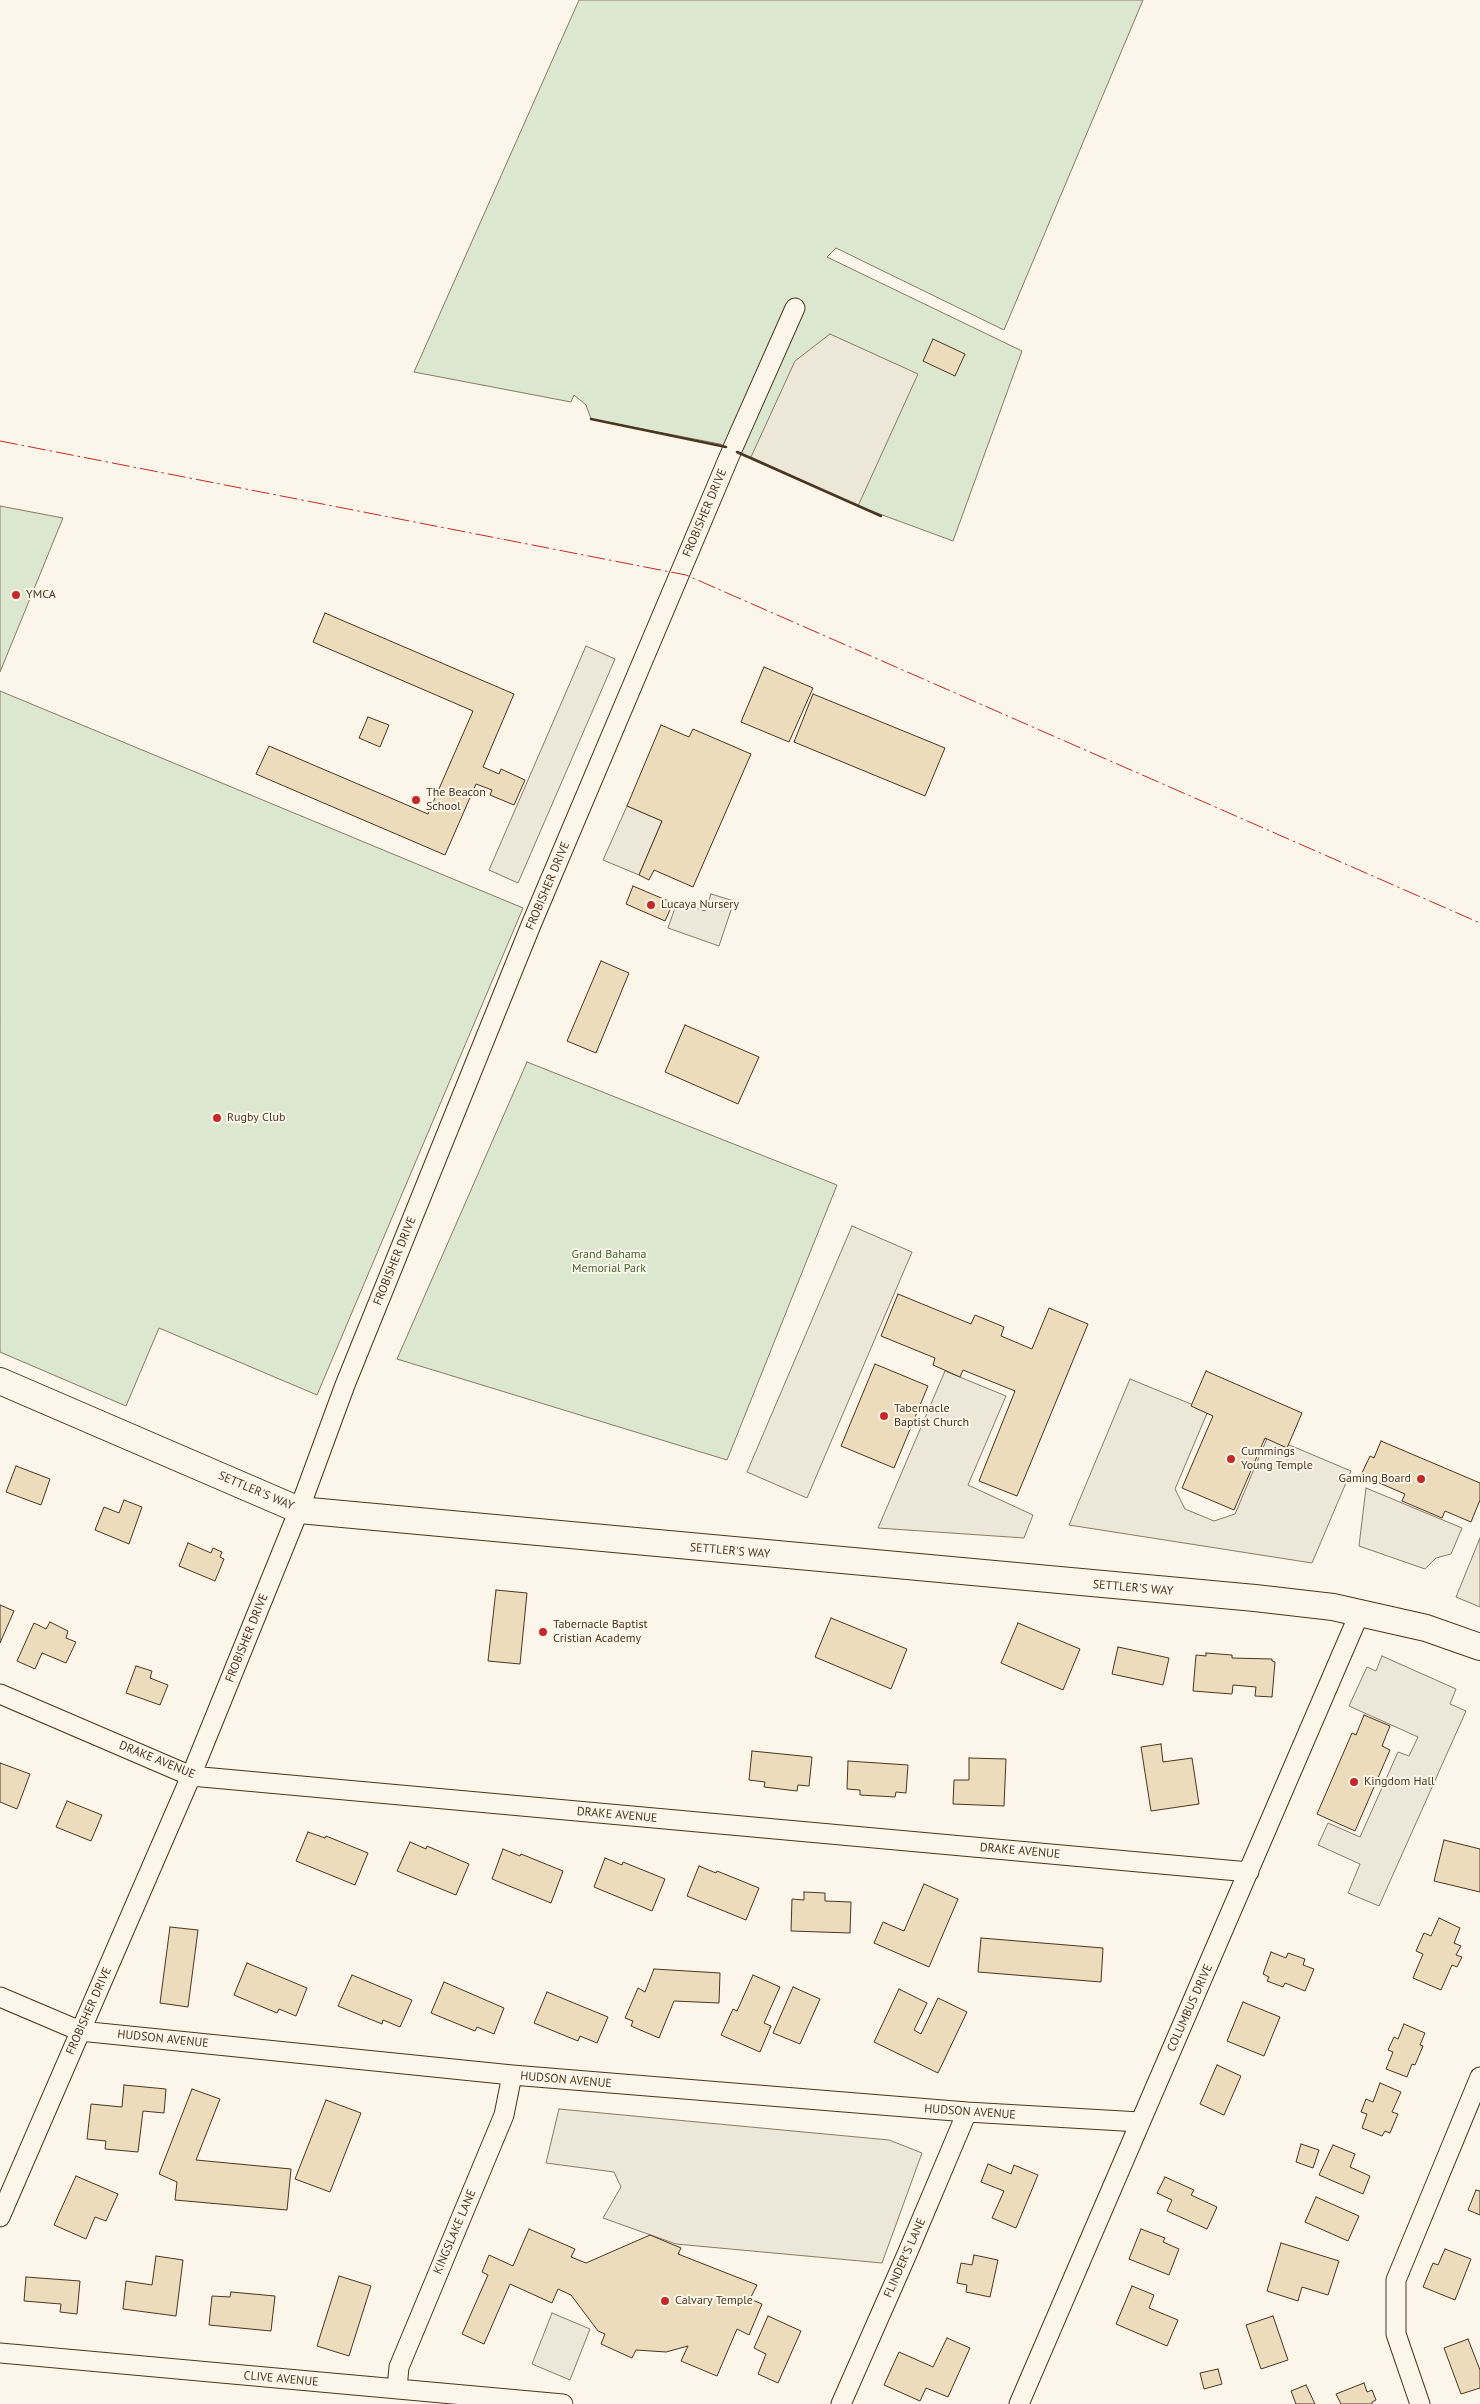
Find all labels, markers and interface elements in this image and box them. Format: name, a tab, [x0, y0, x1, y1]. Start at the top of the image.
street label: FROBISHER DRIVE	[680, 467, 730, 559]
place label: YMCA	[26, 588, 56, 602]
marker: YMCA	[10, 589, 22, 601]
place label: The Beacon School	[426, 786, 486, 814]
marker: The Beacon School	[410, 794, 422, 806]
street label: FROBISHER DRIVE	[523, 840, 573, 932]
place label: Lucaya Nursery	[661, 898, 739, 912]
marker: Lucaya Nursery	[645, 899, 657, 911]
place label: Rugby Club	[227, 1111, 285, 1125]
marker: Rugby Club	[211, 1112, 223, 1124]
street label: FROBISHER DRIVE	[371, 1215, 419, 1307]
park label: Grand Bahama Memorial Park	[572, 1248, 646, 1276]
place label: Tabernacle Baptist Church	[894, 1402, 969, 1430]
marker: Tabernacle Baptist Church	[878, 1410, 890, 1422]
place label: Cummings Young Temple	[1241, 1445, 1313, 1473]
marker: Cummings Young Temple	[1225, 1453, 1237, 1465]
street label: SETTLER'S WAY	[216, 1469, 296, 1513]
place label: Gaming Board	[1339, 1472, 1411, 1486]
marker: Gaming Board	[1415, 1473, 1427, 1485]
street label: SETTLER'S WAY	[689, 1540, 771, 1562]
street label: SETTLER'S WAY	[1092, 1577, 1174, 1599]
street label: FROBISHER DRIVE	[223, 1592, 271, 1684]
place label: Tabernacle Baptist Cristian Academy	[553, 1618, 648, 1646]
marker: Tabernacle Baptist Cristian Academy	[537, 1626, 549, 1638]
street label: DRAKE AVENUE	[117, 1738, 197, 1782]
place label: Kingdom Hall	[1364, 1775, 1434, 1789]
marker: Kingdom Hall	[1348, 1776, 1360, 1788]
street label: DRAKE AVENUE	[576, 1804, 658, 1826]
street label: DRAKE AVENUE	[979, 1840, 1061, 1862]
street label: COLUMBUS DRIVE	[1164, 1962, 1216, 2054]
street label: FROBISHER DRIVE	[63, 1965, 115, 2057]
street label: HUDSON AVENUE	[117, 2027, 209, 2051]
street label: HUDSON AVENUE	[520, 2069, 612, 2091]
street label: HUDSON AVENUE	[924, 2102, 1016, 2122]
street label: KINGSLAKE LANE	[431, 2187, 479, 2277]
street label: FLINDER'S LANE	[881, 2216, 929, 2300]
place label: Calvary Temple	[675, 2294, 753, 2308]
marker: Calvary Temple	[659, 2295, 671, 2307]
street label: CLIVE AVENUE	[243, 2369, 319, 2389]

